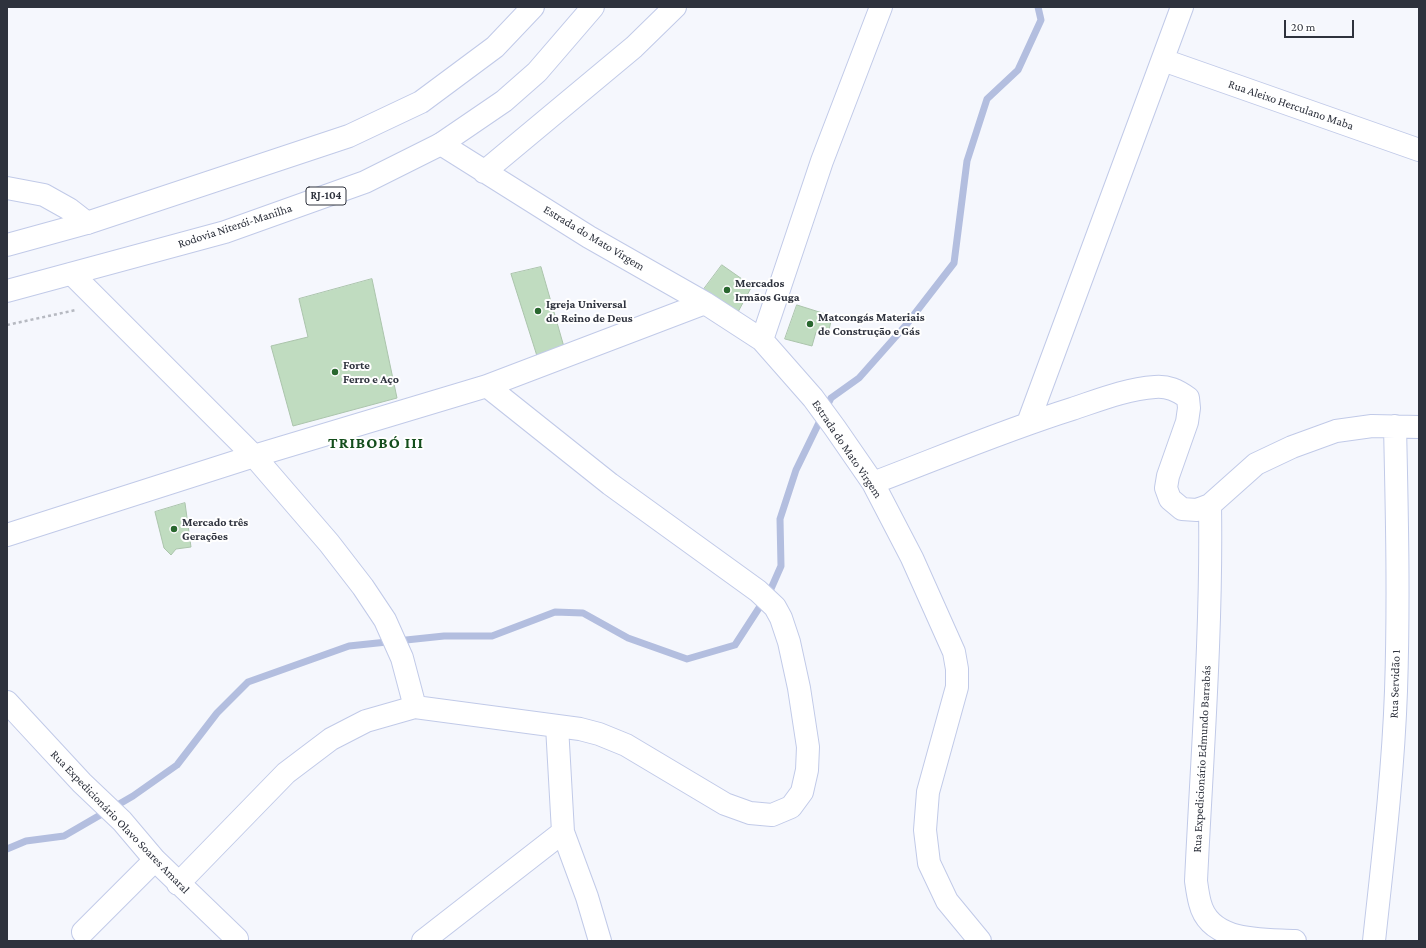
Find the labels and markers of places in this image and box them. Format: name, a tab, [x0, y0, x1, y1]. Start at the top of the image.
place label: Mercados Irmãos Guga	[735, 276, 800, 304]
marker: Mercados Irmãos Guga	[722, 285, 732, 295]
place label: Igreja Universal do Reino de Deus	[546, 297, 633, 325]
marker: Igreja Universal do Reino de Deus	[533, 306, 543, 316]
place label: Matcongás Materiais de Construção e Gás	[818, 310, 925, 338]
marker: Matcongás Materiais de Construção e Gás	[805, 319, 815, 329]
place label: Forte Ferro e Aço	[343, 358, 399, 386]
marker: Forte Ferro e Aço	[330, 367, 340, 377]
place label: Mercado três Gerações	[182, 515, 248, 543]
marker: Mercado três Gerações	[169, 524, 179, 534]

